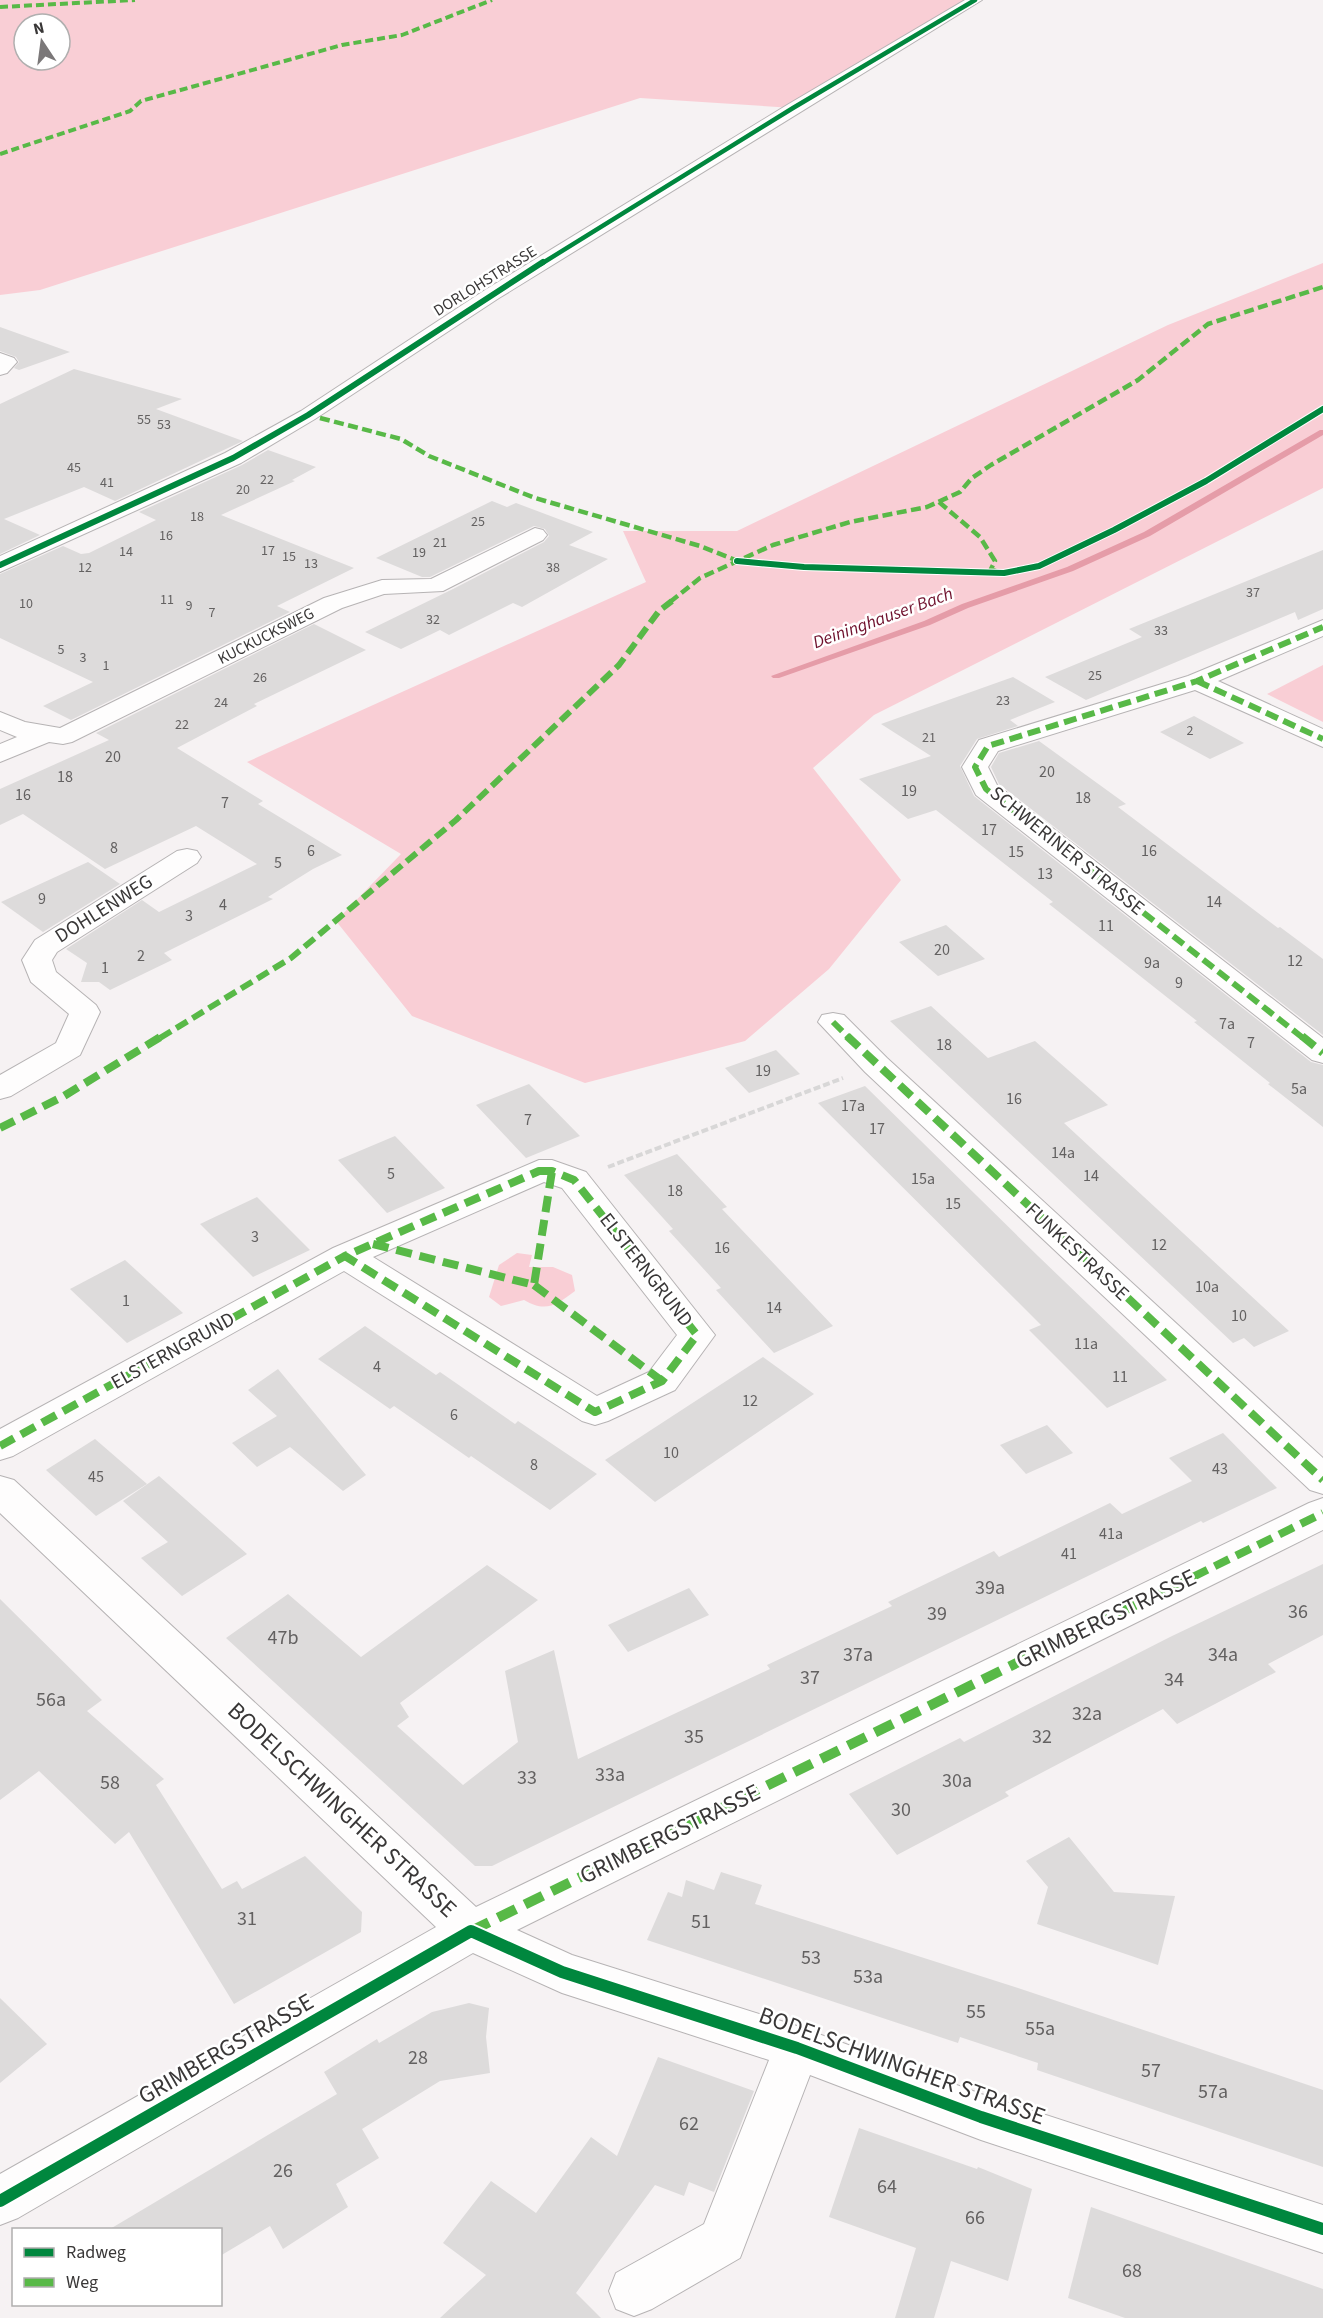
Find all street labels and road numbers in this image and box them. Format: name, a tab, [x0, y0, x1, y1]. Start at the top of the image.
street label: DORLOHSTRASSE	[429, 240, 541, 322]
street label: KUCKUCKSWEG	[214, 602, 318, 670]
street label: SCHWERINER STRASSE	[984, 780, 1150, 922]
street label: DOHLENWEG	[50, 868, 158, 950]
street label: FUNKESTRASSE	[1019, 1197, 1135, 1307]
street label: ELSTERNGRUND	[593, 1207, 699, 1333]
street label: ELSTERNGRUND	[106, 1305, 240, 1397]
street label: GRIMBERGSTRASSE	[1010, 1560, 1202, 1678]
street label: BODELSCHWINGHER STRASSE	[219, 1694, 465, 1926]
street label: GRIMBERGSTRASSE	[574, 1775, 766, 1893]
street label: GRIMBERGSTRASSE	[132, 1985, 320, 2113]
street label: BODELSCHWINGHER STRASSE	[754, 1998, 1050, 2134]

